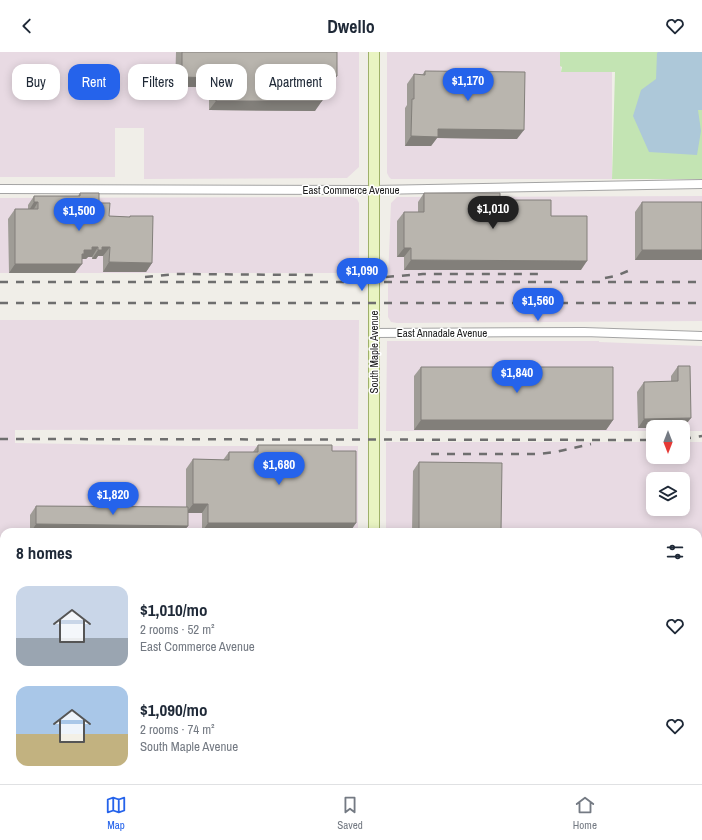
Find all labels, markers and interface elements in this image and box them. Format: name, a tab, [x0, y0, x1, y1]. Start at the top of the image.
text: Dwello	[327, 14, 375, 39]
icon: back	[16, 15, 38, 37]
icon: heart	[664, 15, 686, 37]
chip: Buy	[12, 64, 60, 100]
chip: Rent	[68, 64, 120, 100]
chip: Filters	[128, 64, 188, 100]
chip: New	[196, 64, 247, 100]
chip: Apartment	[255, 64, 336, 100]
pin: $1,170	[435, 68, 501, 102]
text: $1,170	[452, 72, 484, 89]
street label: East Commerce Avenue	[302, 183, 400, 197]
pin: $1,010	[460, 196, 526, 230]
pin: $1,500	[46, 198, 112, 232]
text: $1,010	[477, 200, 509, 217]
text: $1,500	[63, 202, 95, 219]
pin: $1,090	[329, 258, 395, 292]
text: $1,090	[346, 262, 378, 279]
pin: $1,560	[505, 288, 571, 322]
text: $1,560	[522, 292, 554, 309]
street label: South Maple Avenue	[367, 310, 381, 394]
street label: East Annadale Avenue	[397, 326, 487, 340]
pin: $1,840	[484, 360, 550, 394]
text: $1,840	[501, 364, 533, 381]
north arrow	[646, 420, 690, 464]
map controls	[646, 420, 690, 516]
pin: $1,680	[246, 452, 312, 486]
text: $1,680	[263, 456, 295, 473]
button: layers	[646, 472, 690, 516]
pin: $1,820	[80, 482, 146, 516]
text: $1,820	[97, 486, 129, 503]
text: 8 homes	[16, 541, 73, 564]
icon: filters	[664, 541, 686, 563]
text: $1,010/mo	[140, 598, 207, 621]
icon: home	[48, 602, 96, 650]
icon: heart	[664, 615, 686, 637]
text: 2 rooms · 52 m²	[140, 621, 215, 638]
text: East Commerce Avenue	[140, 638, 255, 655]
text: $1,090/mo	[140, 698, 207, 721]
icon: home	[48, 702, 96, 750]
icon: heart	[664, 715, 686, 737]
text: 2 rooms · 74 m²	[140, 721, 215, 738]
text: South Maple Avenue	[140, 738, 238, 755]
tab: Map	[105, 794, 127, 832]
tab: Saved	[337, 794, 363, 832]
tab: Home	[573, 794, 597, 832]

